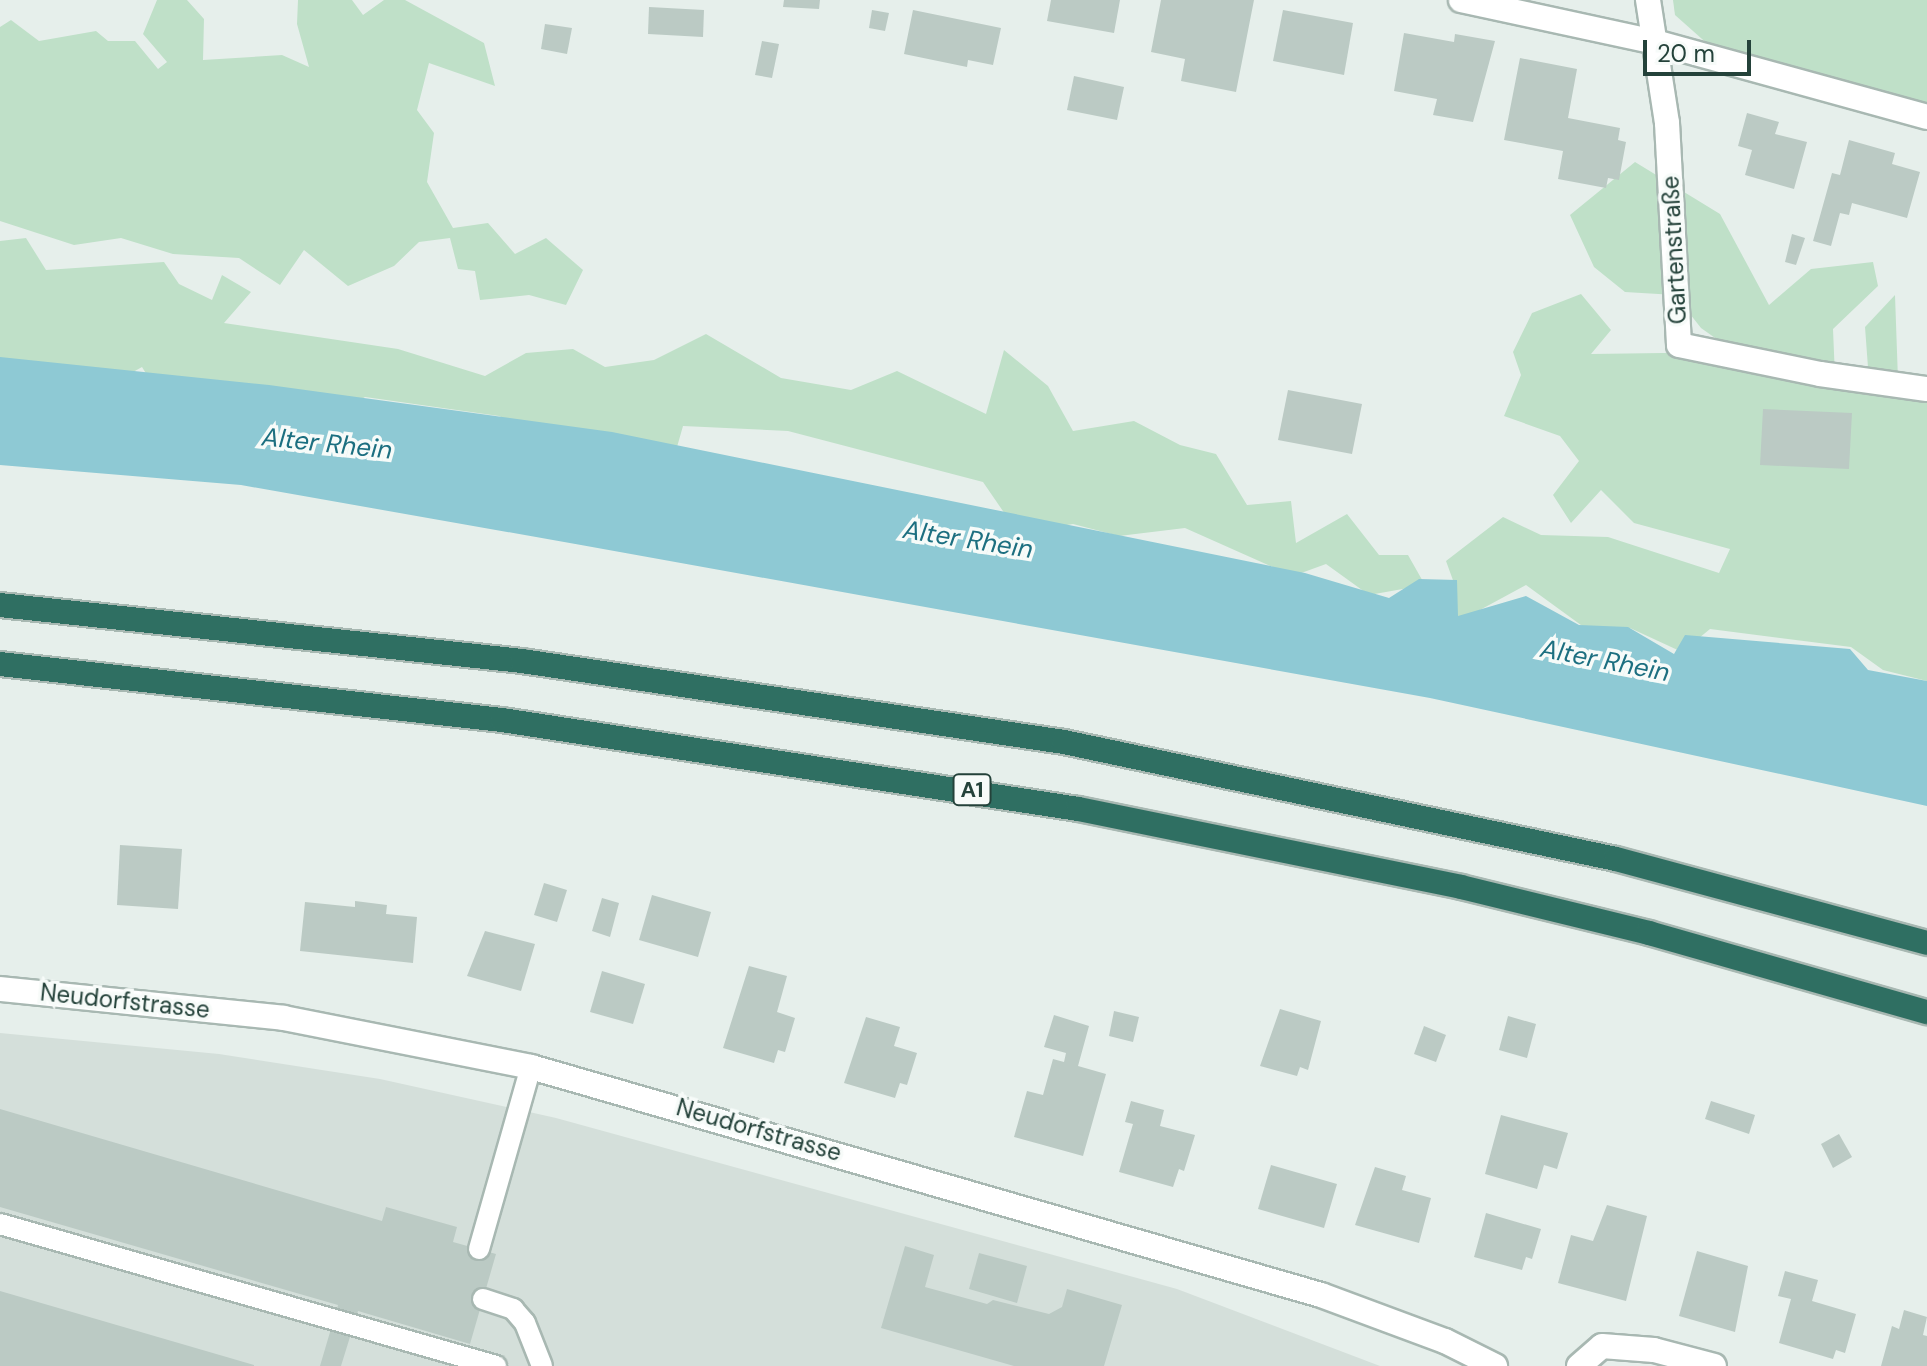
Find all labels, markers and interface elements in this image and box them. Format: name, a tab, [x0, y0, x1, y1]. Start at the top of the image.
scale bar	[1647, 24, 1755, 74]
text: 20 m	[1657, 38, 1715, 69]
street label: Gartenstraße	[1656, 175, 1692, 325]
water label: Alter Rhein	[260, 422, 394, 466]
water label: Alter Rhein	[901, 514, 1035, 566]
water label: Alter Rhein	[1538, 633, 1672, 689]
road number: A1	[952, 772, 992, 808]
street label: Neudorfstrasse	[39, 978, 211, 1024]
street label: Neudorfstrasse	[673, 1093, 845, 1167]

